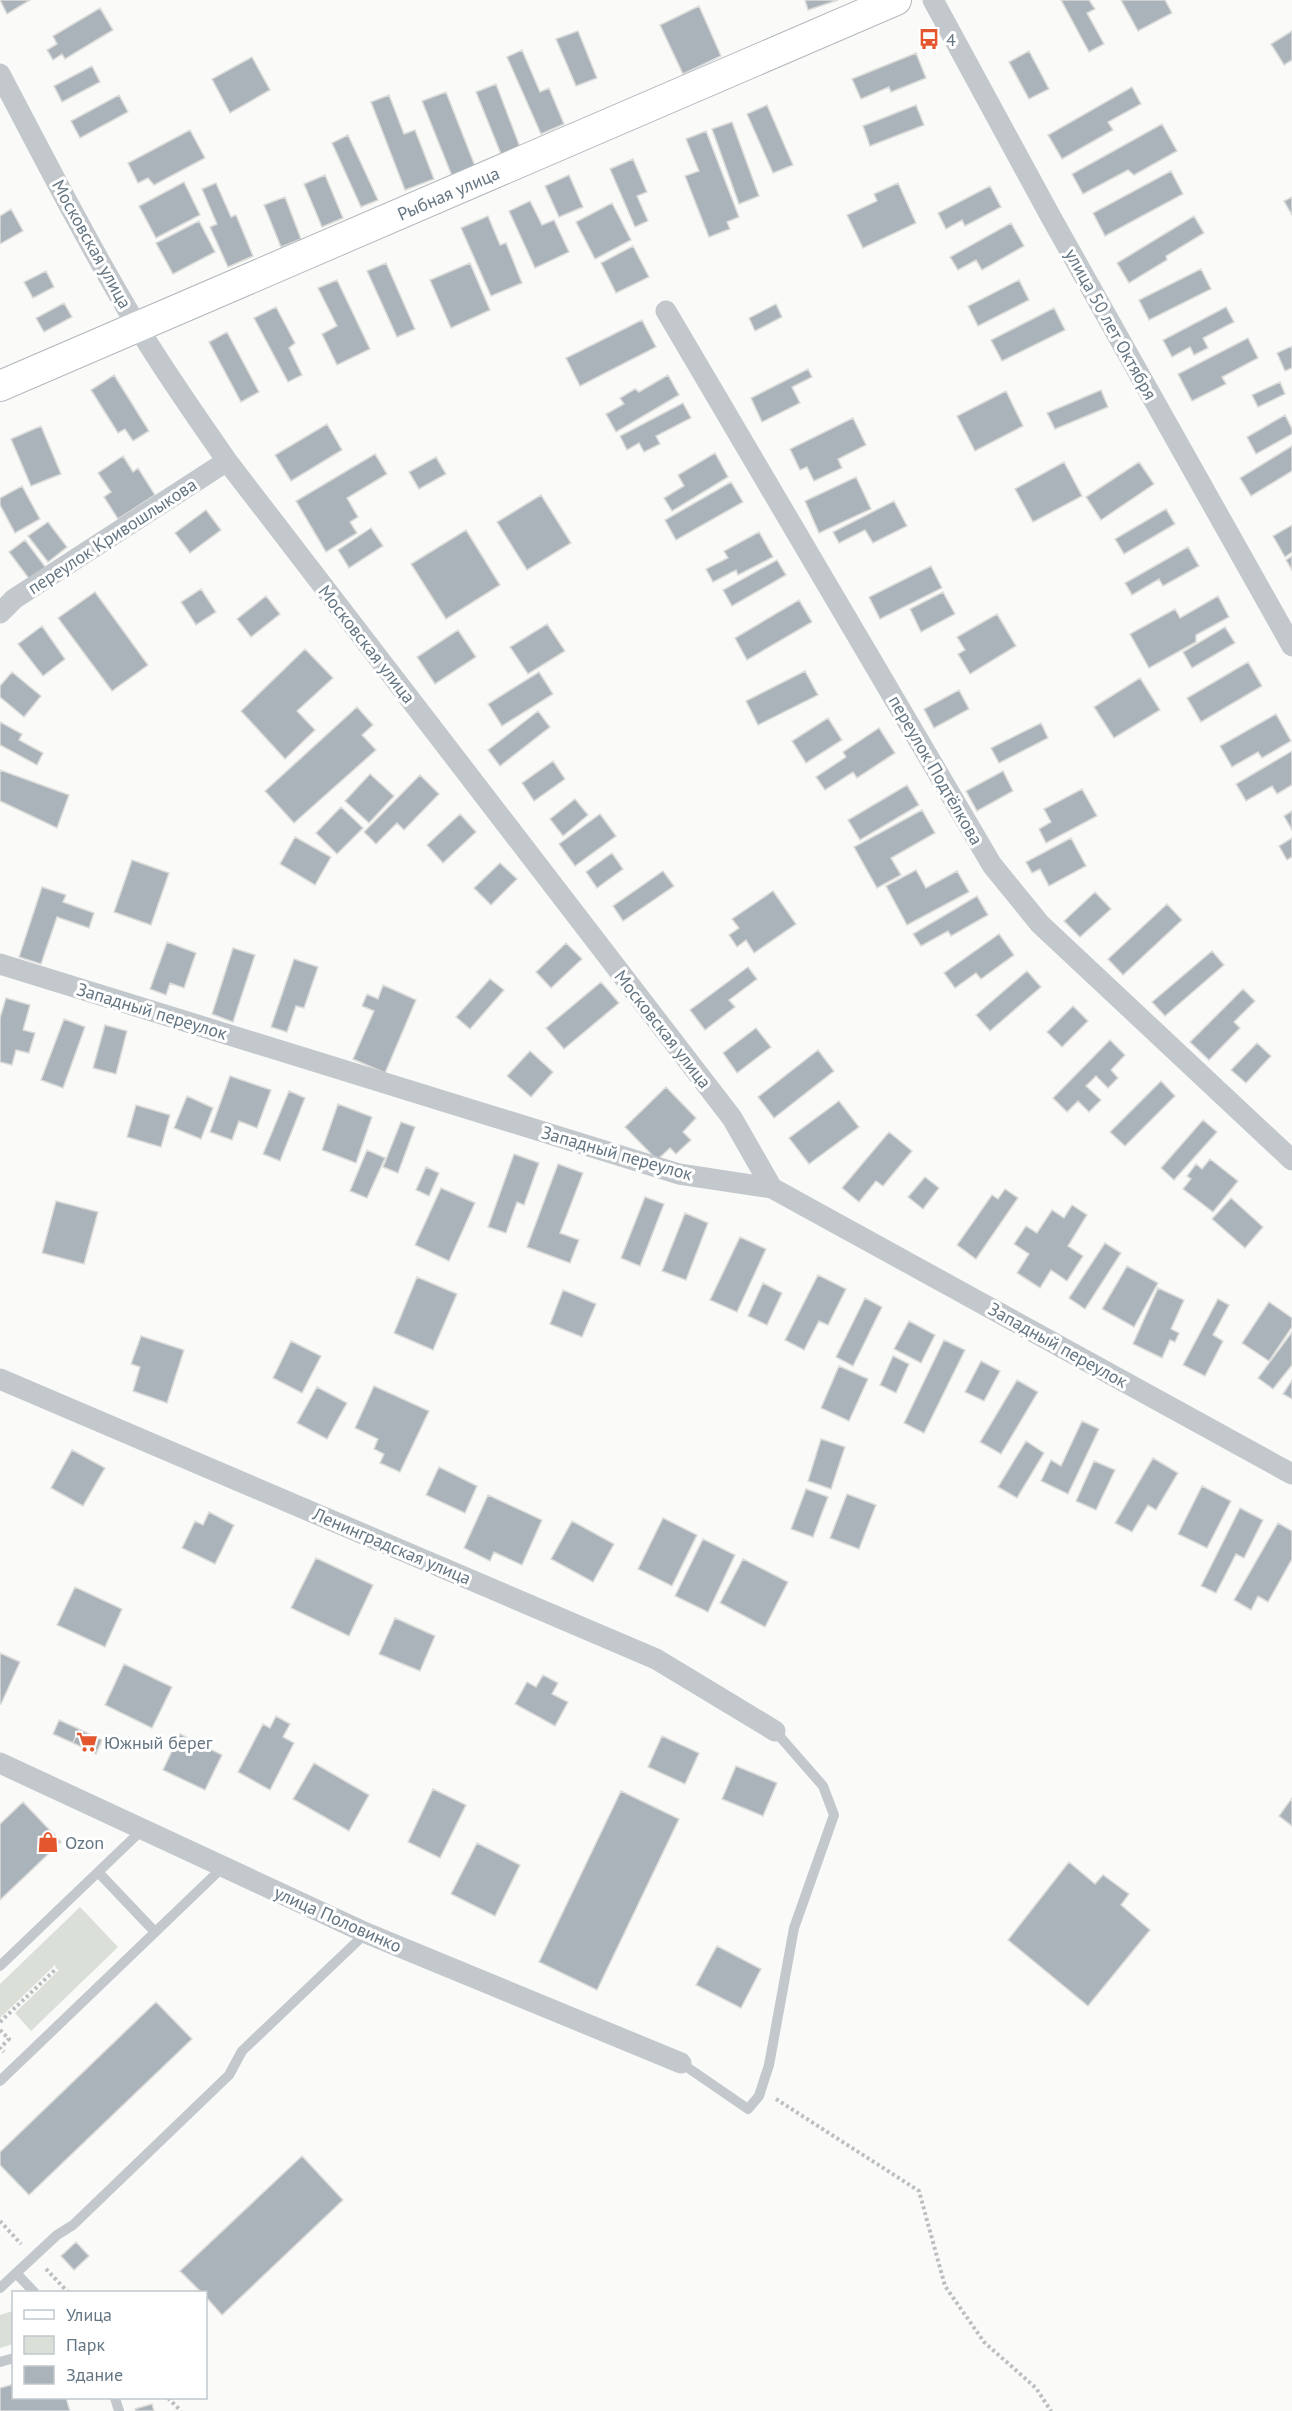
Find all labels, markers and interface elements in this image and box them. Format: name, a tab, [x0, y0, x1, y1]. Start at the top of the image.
bus stop icon: 4	[917, 27, 941, 51]
place label: 4	[946, 28, 956, 51]
street label: Рыбная улица	[394, 161, 503, 225]
street label: Московская улица	[47, 176, 137, 312]
street label: улица 50 лет Октября	[1060, 244, 1162, 404]
street label: переулок Кривошлыкова	[23, 473, 201, 599]
street label: Московская улица	[314, 580, 420, 708]
street label: переулок Подтёлкова	[884, 691, 988, 849]
street label: Московская улица	[610, 965, 716, 1093]
street label: Западный переулок	[74, 977, 230, 1045]
street label: Западный переулок	[539, 1120, 696, 1186]
street label: Западный переулок	[984, 1297, 1132, 1393]
street label: Ленинградская улица	[309, 1502, 475, 1590]
supermarket icon: Южный берег	[75, 1730, 99, 1754]
place label: Южный берег	[104, 1731, 213, 1754]
shop icon: Ozon	[36, 1830, 60, 1854]
place label: Ozon	[65, 1831, 104, 1854]
street label: улица Половинко	[271, 1881, 405, 1957]
legend	[12, 2291, 207, 2399]
text: Улица	[66, 2303, 112, 2326]
text: Парк	[66, 2333, 106, 2356]
text: Здание	[66, 2363, 123, 2386]

